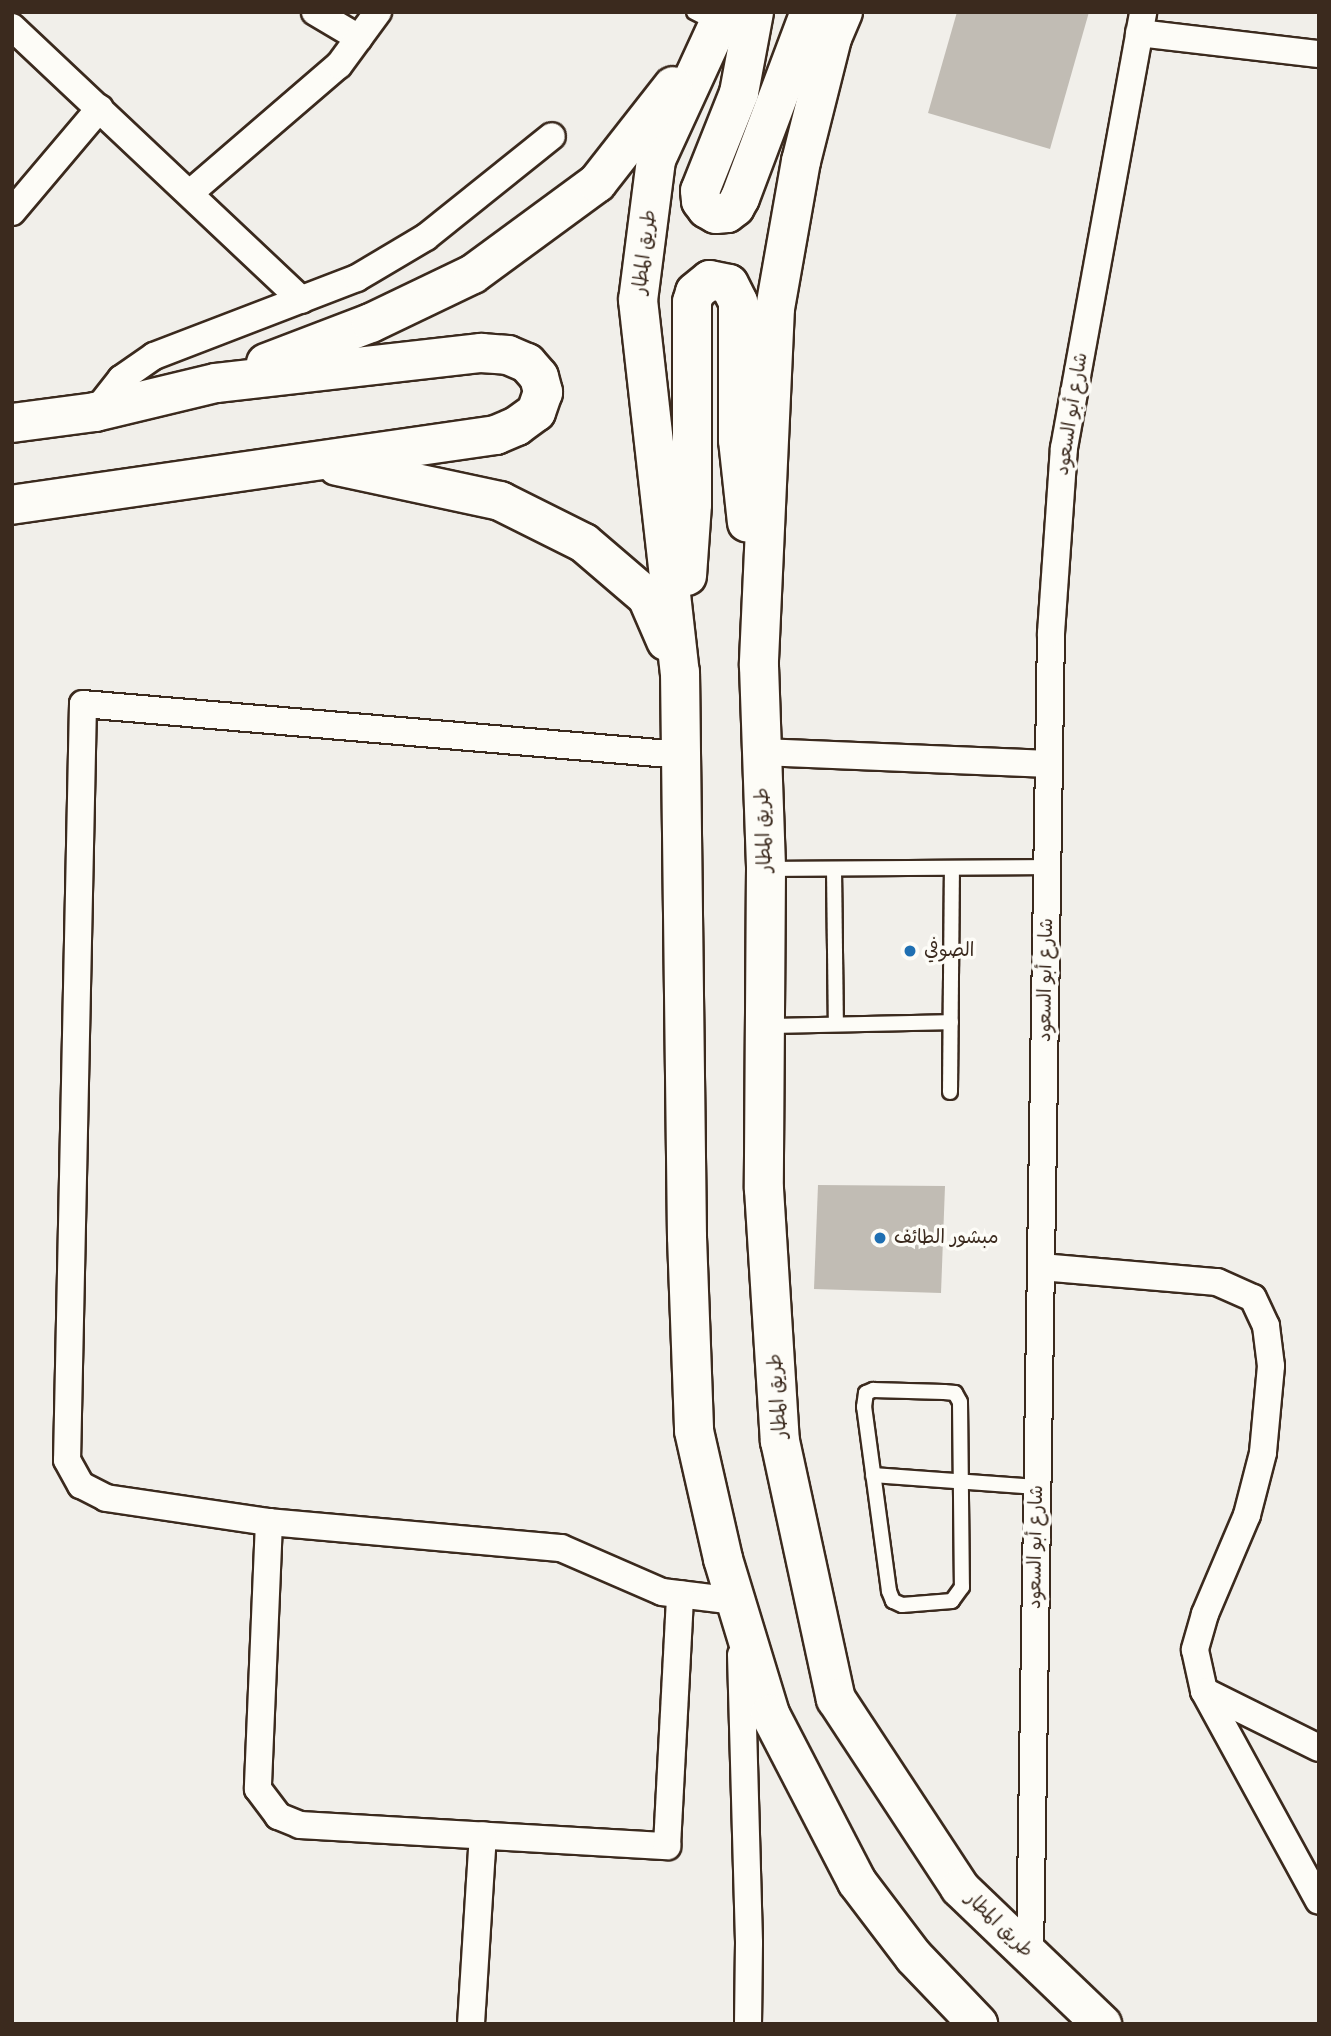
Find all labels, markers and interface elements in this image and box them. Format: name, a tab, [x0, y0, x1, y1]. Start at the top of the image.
street label: طريق المطار	[629, 208, 661, 296]
street label: شارع أبو السعود	[1051, 351, 1093, 477]
street label: طريق المطار	[751, 787, 777, 873]
street label: شارع أبو السعود	[1034, 918, 1058, 1042]
place label: الصوفي	[924, 940, 974, 962]
marker: الصوفي	[902, 943, 918, 959]
place label: مبشور الطائف	[894, 1227, 998, 1249]
marker: مبشور الطائف	[872, 1230, 888, 1246]
street label: طريق المطار	[764, 1353, 792, 1439]
street label: شارع أبو السعود	[1024, 1485, 1048, 1609]
street label: طريق المطار	[961, 1887, 1037, 1963]

